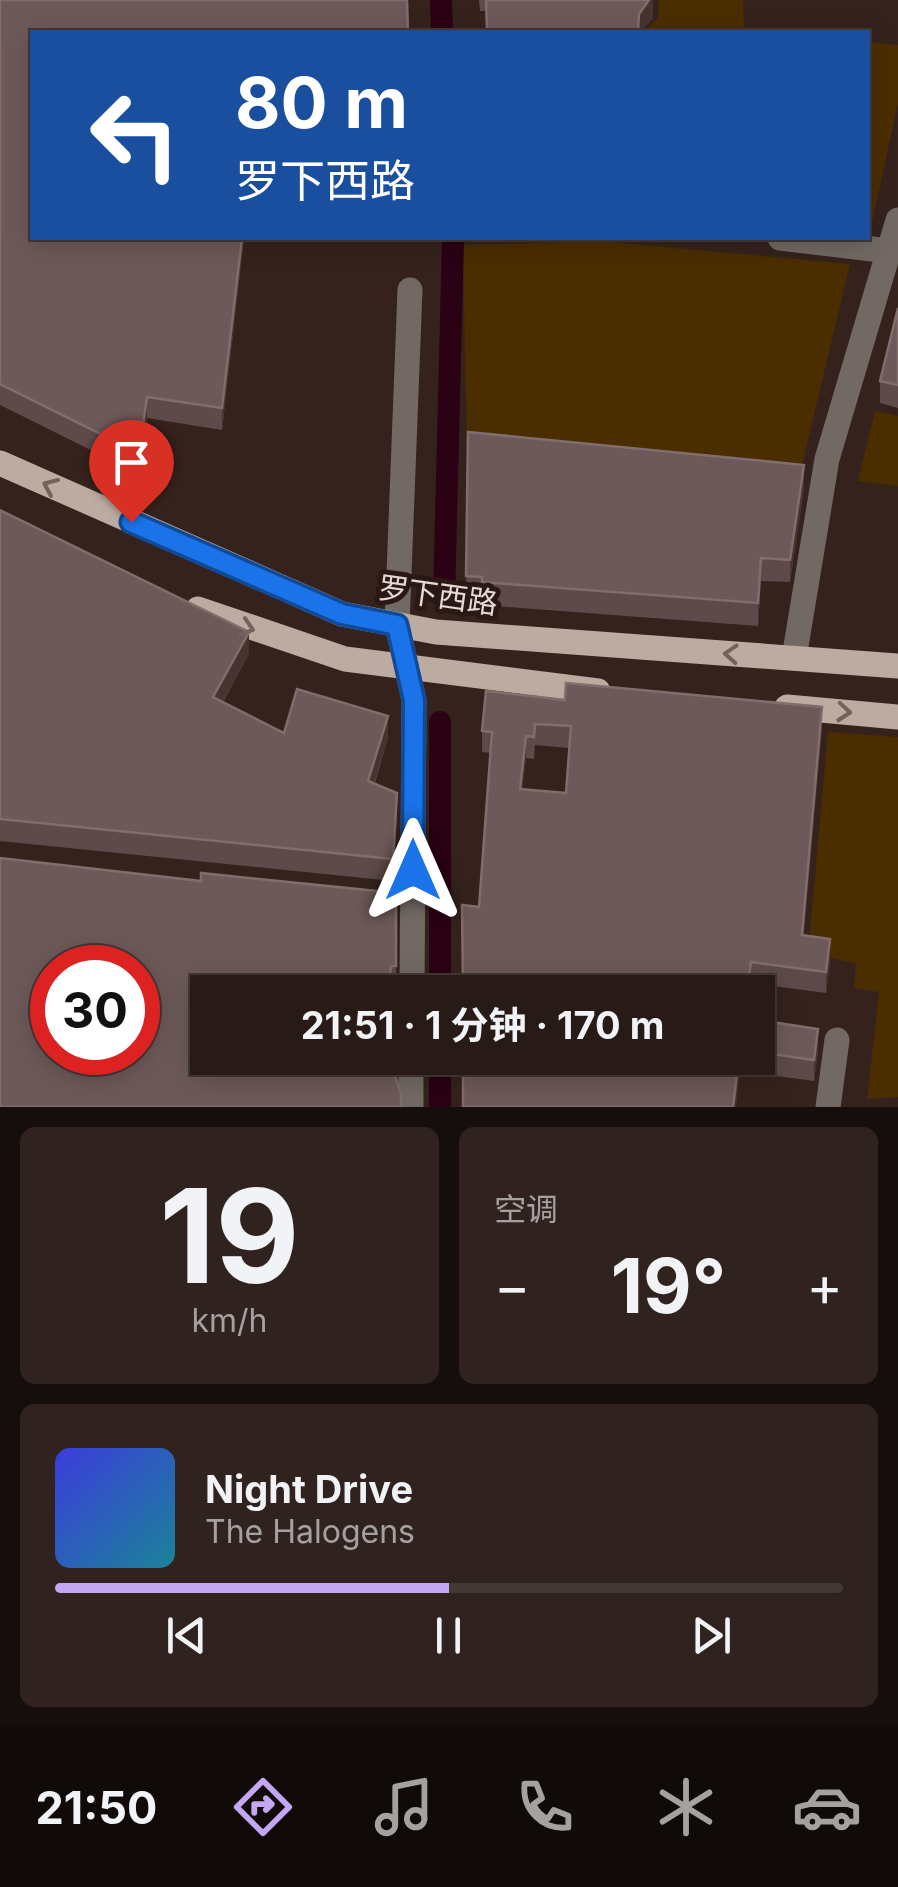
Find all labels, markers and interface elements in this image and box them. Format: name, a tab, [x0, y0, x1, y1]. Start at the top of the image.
text: 80 m	[235, 60, 408, 145]
icon: left	[70, 70, 200, 200]
text: 罗下西路	[235, 153, 415, 208]
pin	[89, 420, 174, 523]
icon: arrive	[104, 435, 159, 490]
one-way arrow	[42, 478, 60, 498]
street label: 罗下西路	[376, 569, 500, 621]
one-way arrow	[238, 616, 255, 636]
one-way arrow	[723, 643, 739, 665]
one-way arrow	[837, 701, 853, 723]
position arrow	[361, 818, 465, 922]
speed limit sign: 30	[30, 945, 160, 1075]
text: 21:51 · 1 分钟 · 170 m	[301, 1002, 664, 1048]
text: 19	[159, 1157, 300, 1314]
text: 空调	[494, 1190, 558, 1229]
text: 19°	[611, 1240, 726, 1331]
text: −	[494, 1253, 530, 1319]
text: +	[807, 1253, 843, 1319]
text: km/h	[191, 1301, 268, 1340]
text: Night Drive	[205, 1466, 413, 1512]
text: The Halogens	[205, 1512, 415, 1551]
icon: previous	[159, 1608, 214, 1663]
icon: pause	[421, 1608, 476, 1663]
icon: next	[684, 1608, 739, 1663]
icon: directions	[228, 1772, 298, 1842]
icon: music	[369, 1772, 439, 1842]
icon: phone	[510, 1772, 580, 1842]
icon: climate	[651, 1772, 721, 1842]
icon: car	[792, 1772, 862, 1842]
text: 21:50	[36, 1780, 157, 1835]

